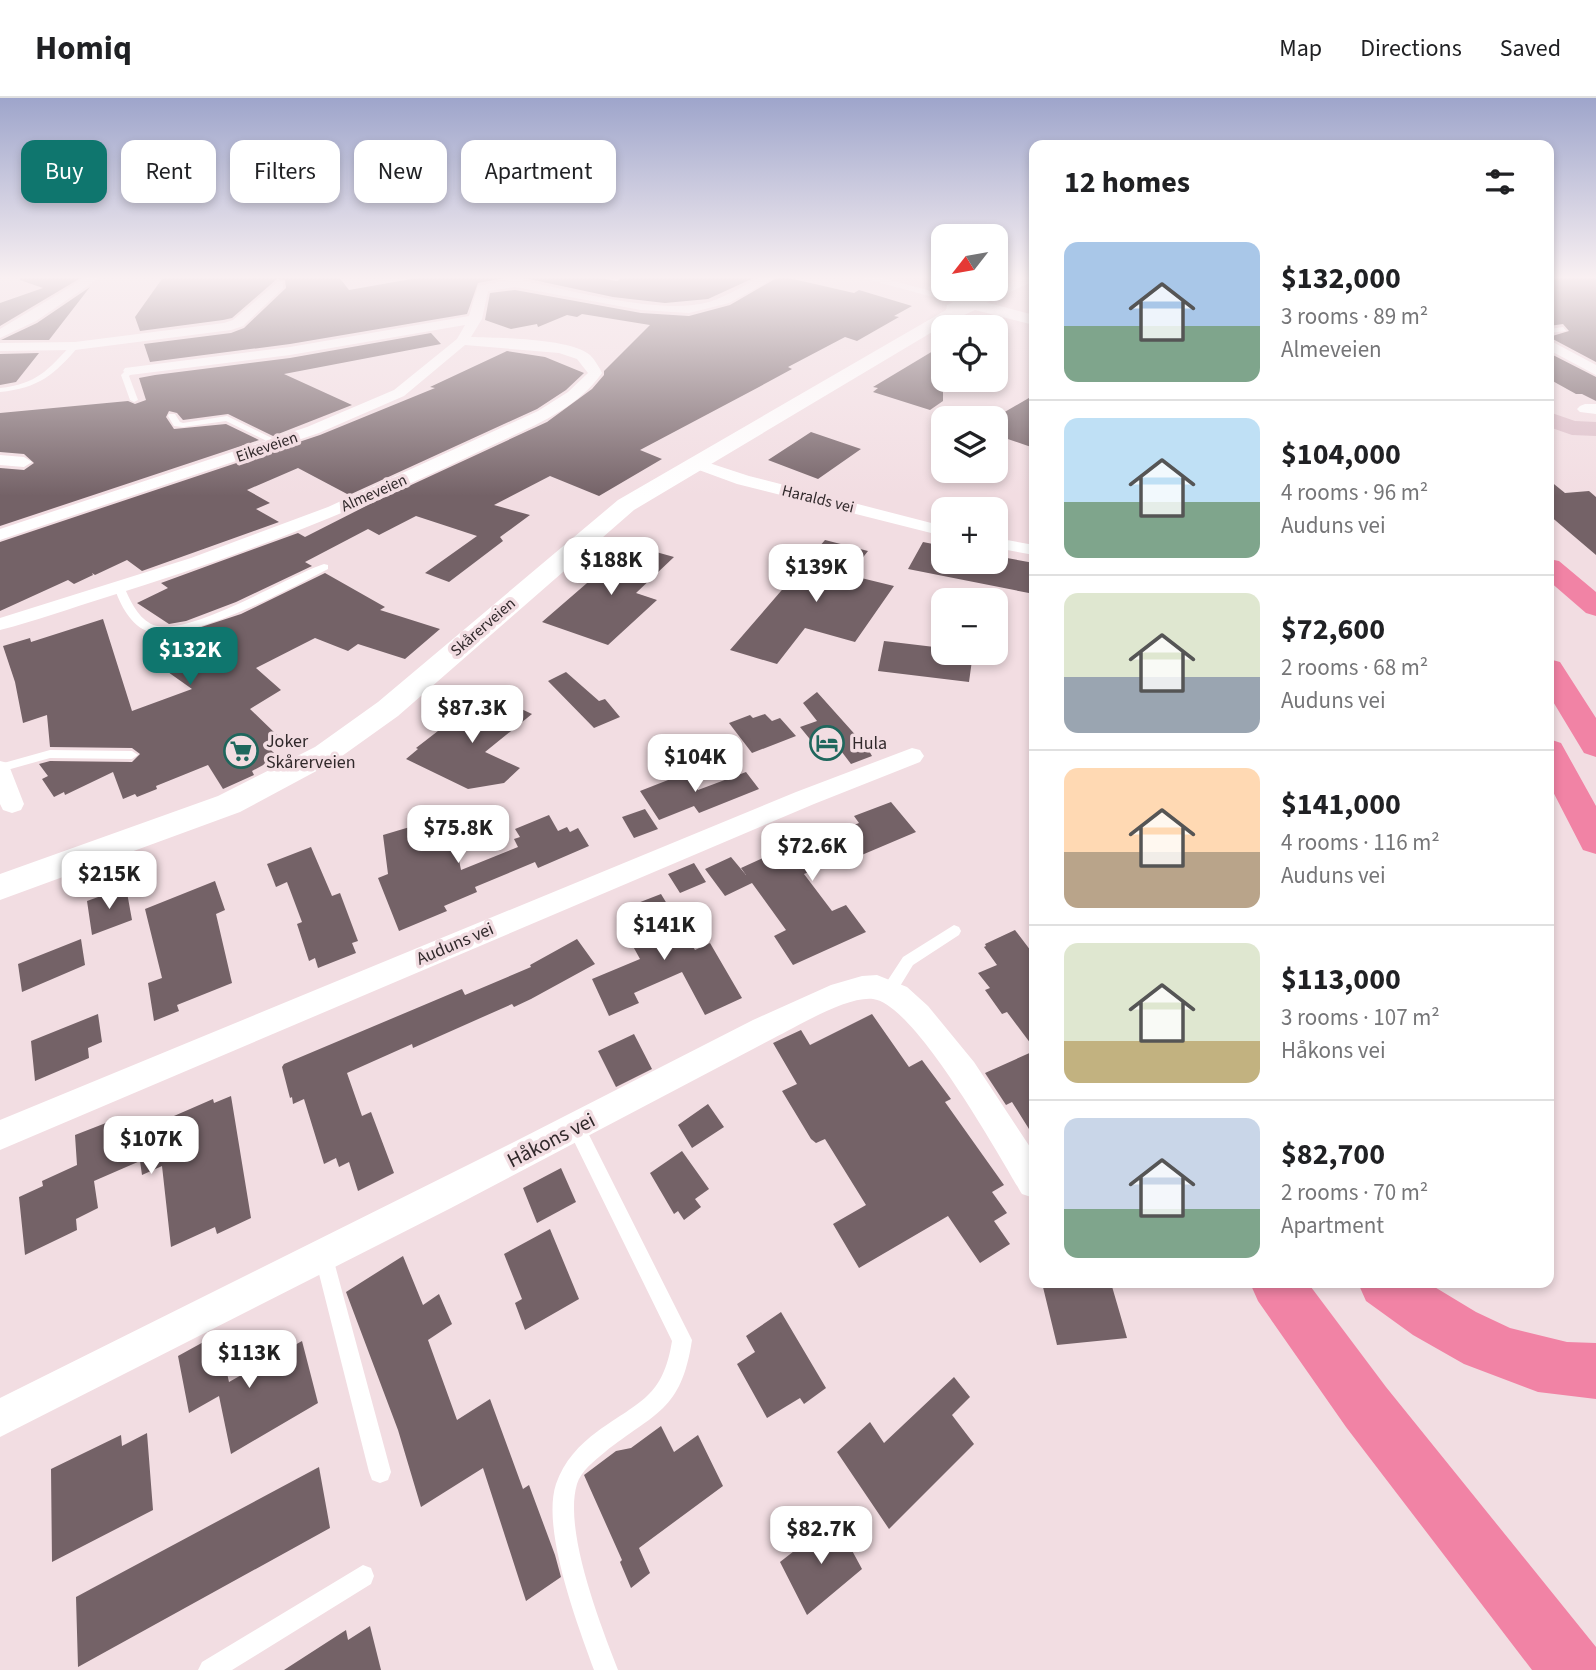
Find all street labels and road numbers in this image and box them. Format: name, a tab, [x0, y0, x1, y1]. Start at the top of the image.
street label: Eikeveien	[233, 426, 301, 468]
street label: Almeveien	[338, 469, 410, 517]
street label: Haralds vei	[779, 479, 857, 519]
street label: Skårerveien	[446, 593, 520, 661]
street label: Auduns vei	[412, 916, 498, 972]
street label: Håkons vei	[502, 1105, 600, 1175]

